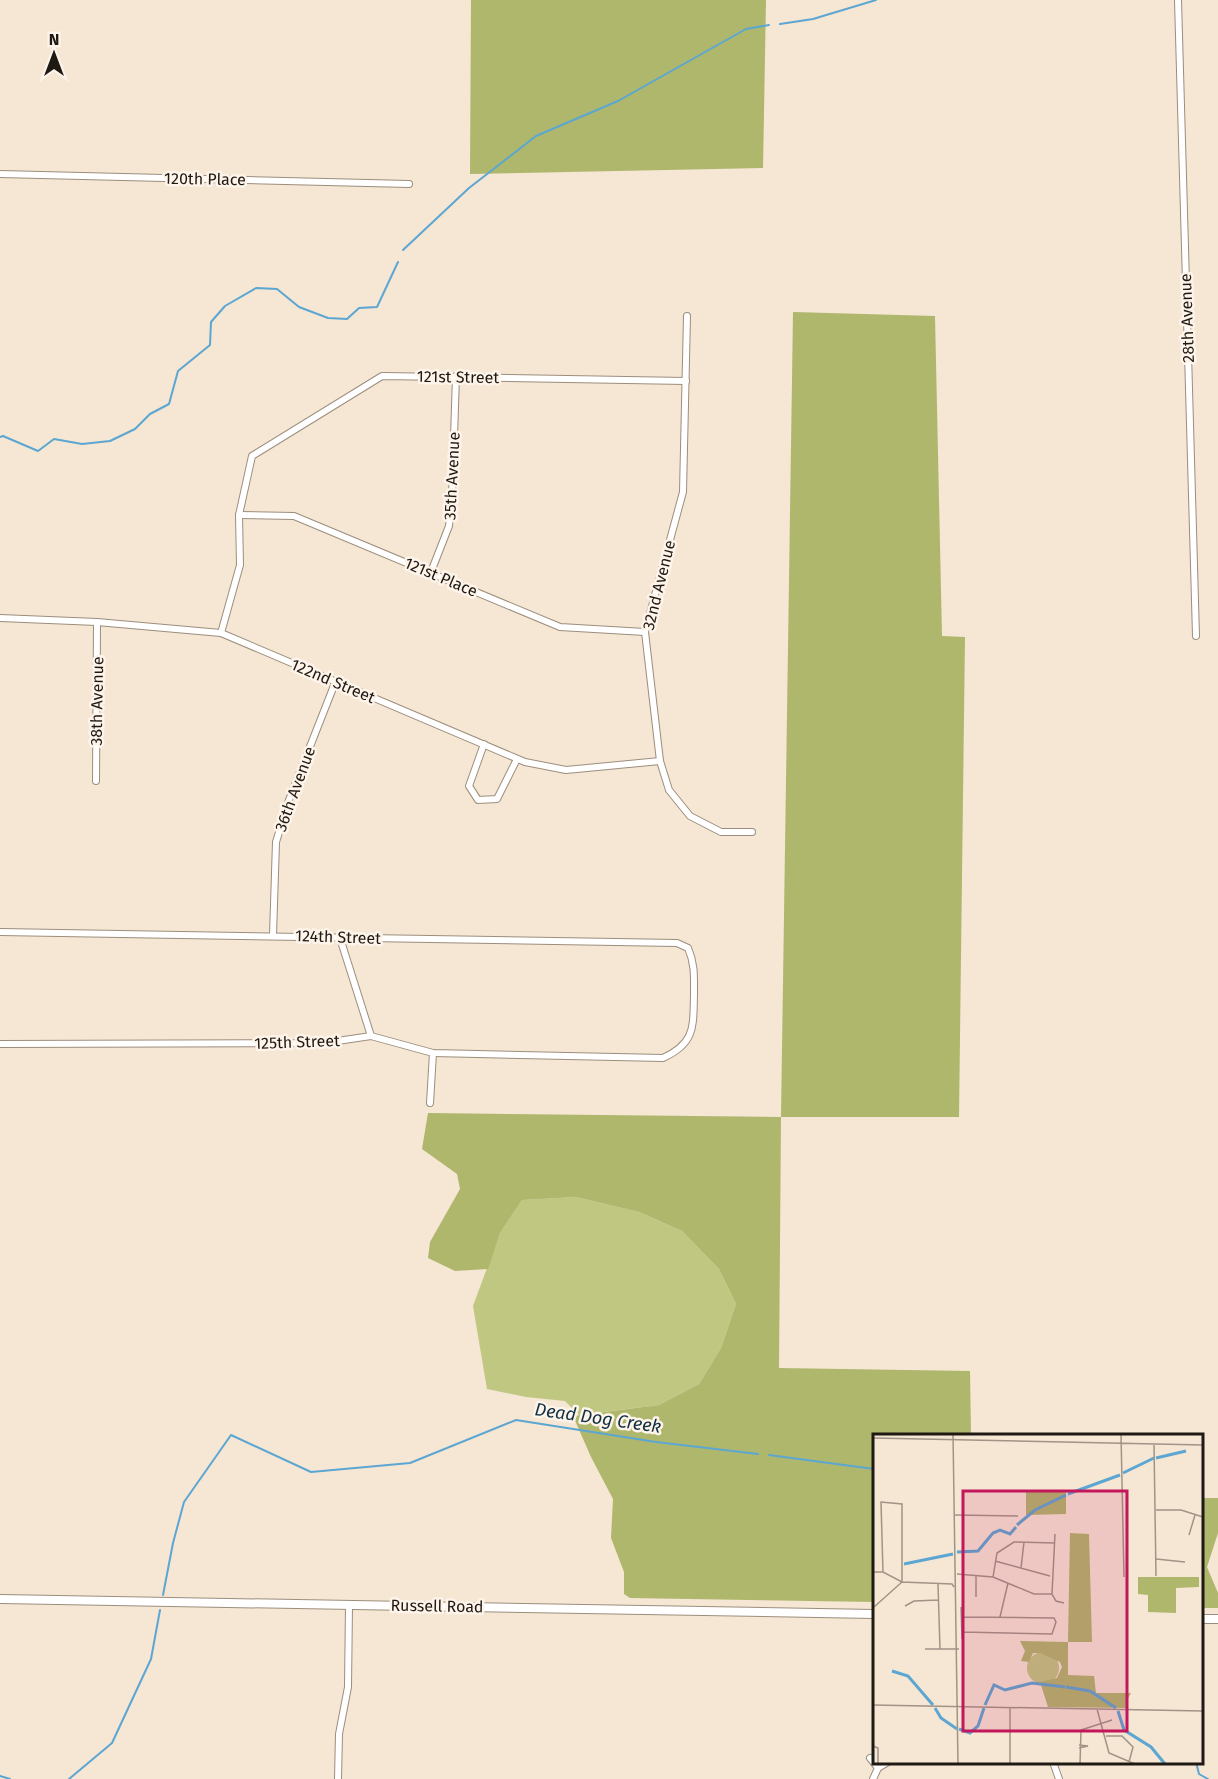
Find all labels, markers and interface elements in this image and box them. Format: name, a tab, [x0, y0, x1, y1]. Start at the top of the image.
north arrow	[24, 24, 84, 84]
text: N	[49, 30, 59, 49]
street label: 120th Place	[164, 169, 246, 189]
street label: 28th Avenue	[1176, 273, 1198, 363]
street label: 121st Street	[417, 367, 500, 387]
street label: 35th Avenue	[440, 431, 464, 521]
street label: 32nd Avenue	[639, 538, 679, 632]
street label: 121st Place	[402, 553, 480, 601]
street label: 122nd Street	[288, 655, 378, 707]
street label: 38th Avenue	[87, 656, 107, 746]
street label: 36th Avenue	[271, 744, 319, 834]
street label: 124th Street	[295, 926, 381, 948]
street label: 125th Street	[254, 1031, 340, 1053]
water label: Dead Dog Creek	[533, 1398, 663, 1438]
inset map	[873, 1434, 1203, 1764]
street label: Russell Road	[390, 1596, 484, 1616]

